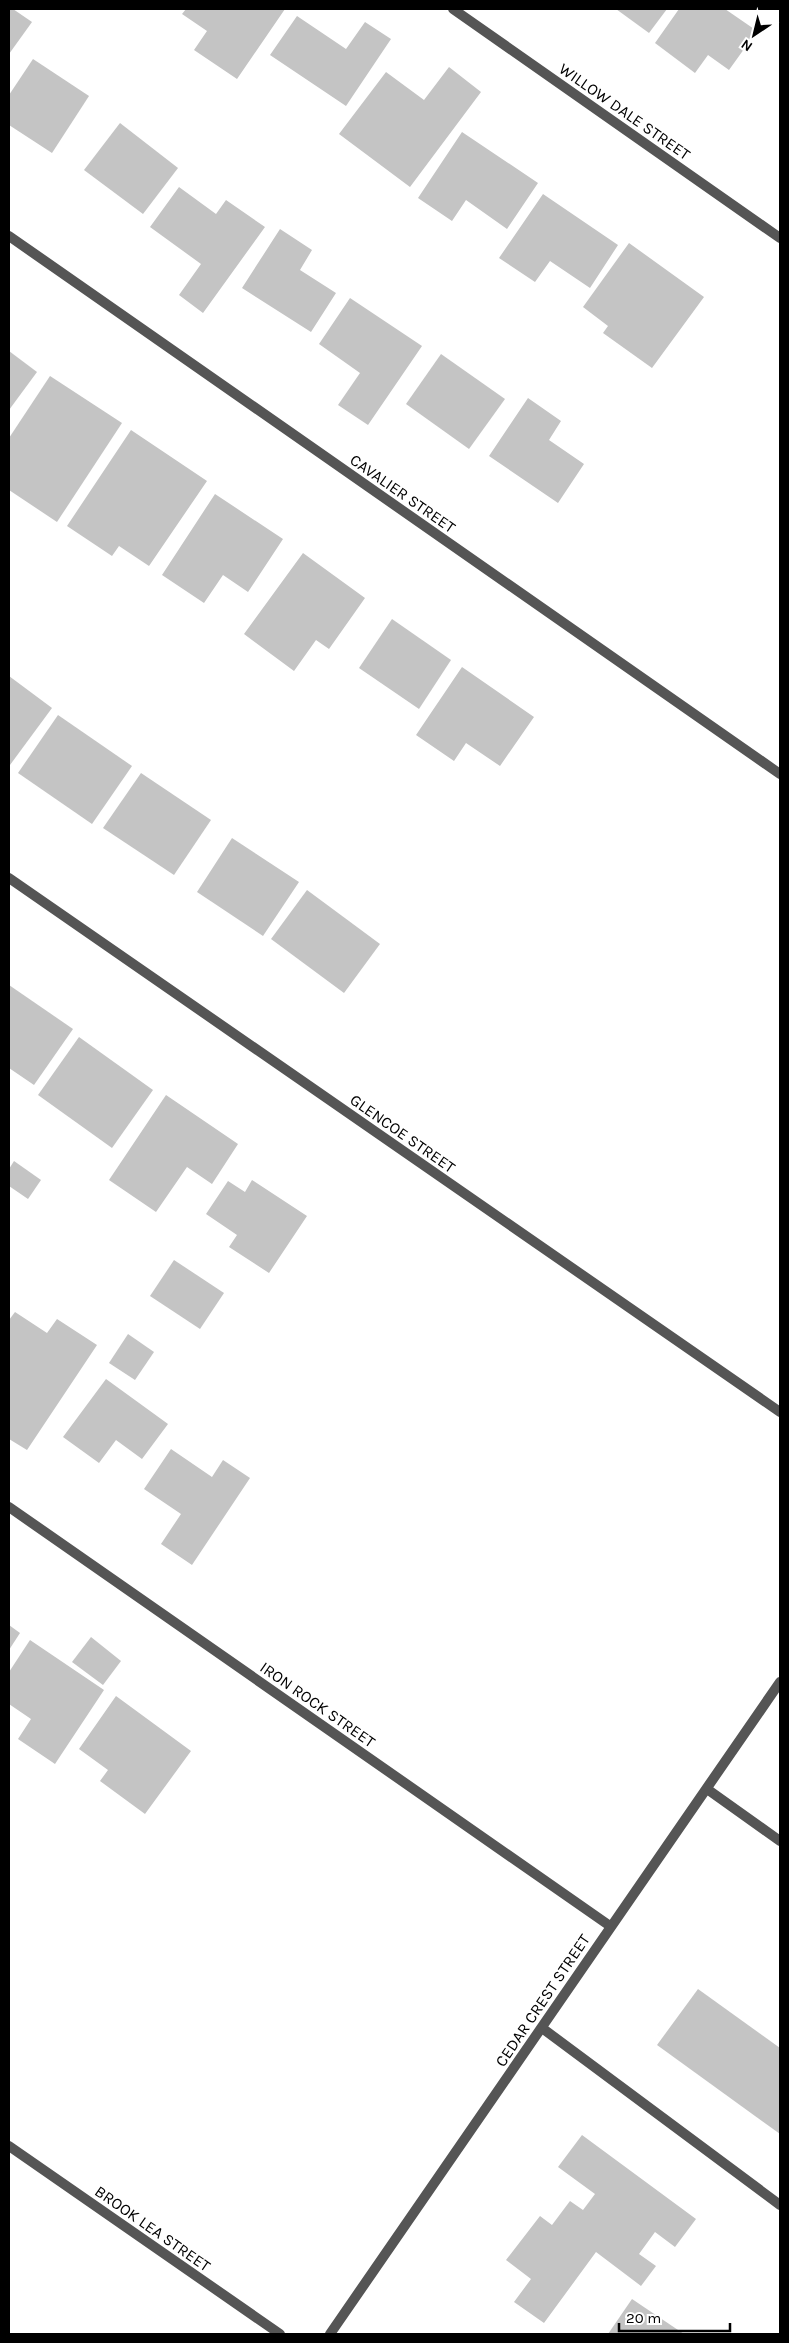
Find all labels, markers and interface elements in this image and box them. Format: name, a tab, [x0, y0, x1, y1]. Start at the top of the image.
north arrow	[729, 10, 779, 60]
text: N	[738, 35, 756, 55]
street label: WILLOW DALE STREET	[556, 59, 694, 164]
street label: CAVALIER STREET	[346, 450, 459, 537]
street label: GLENCOE STREET	[346, 1090, 459, 1177]
street label: IRON ROCK STREET	[256, 1658, 379, 1751]
street label: CEDAR CREST STREET	[491, 1930, 594, 2070]
street label: BROOK LEA STREET	[91, 2181, 214, 2275]
scale bar	[619, 2300, 730, 2332]
text: 20 m	[626, 2309, 661, 2327]

